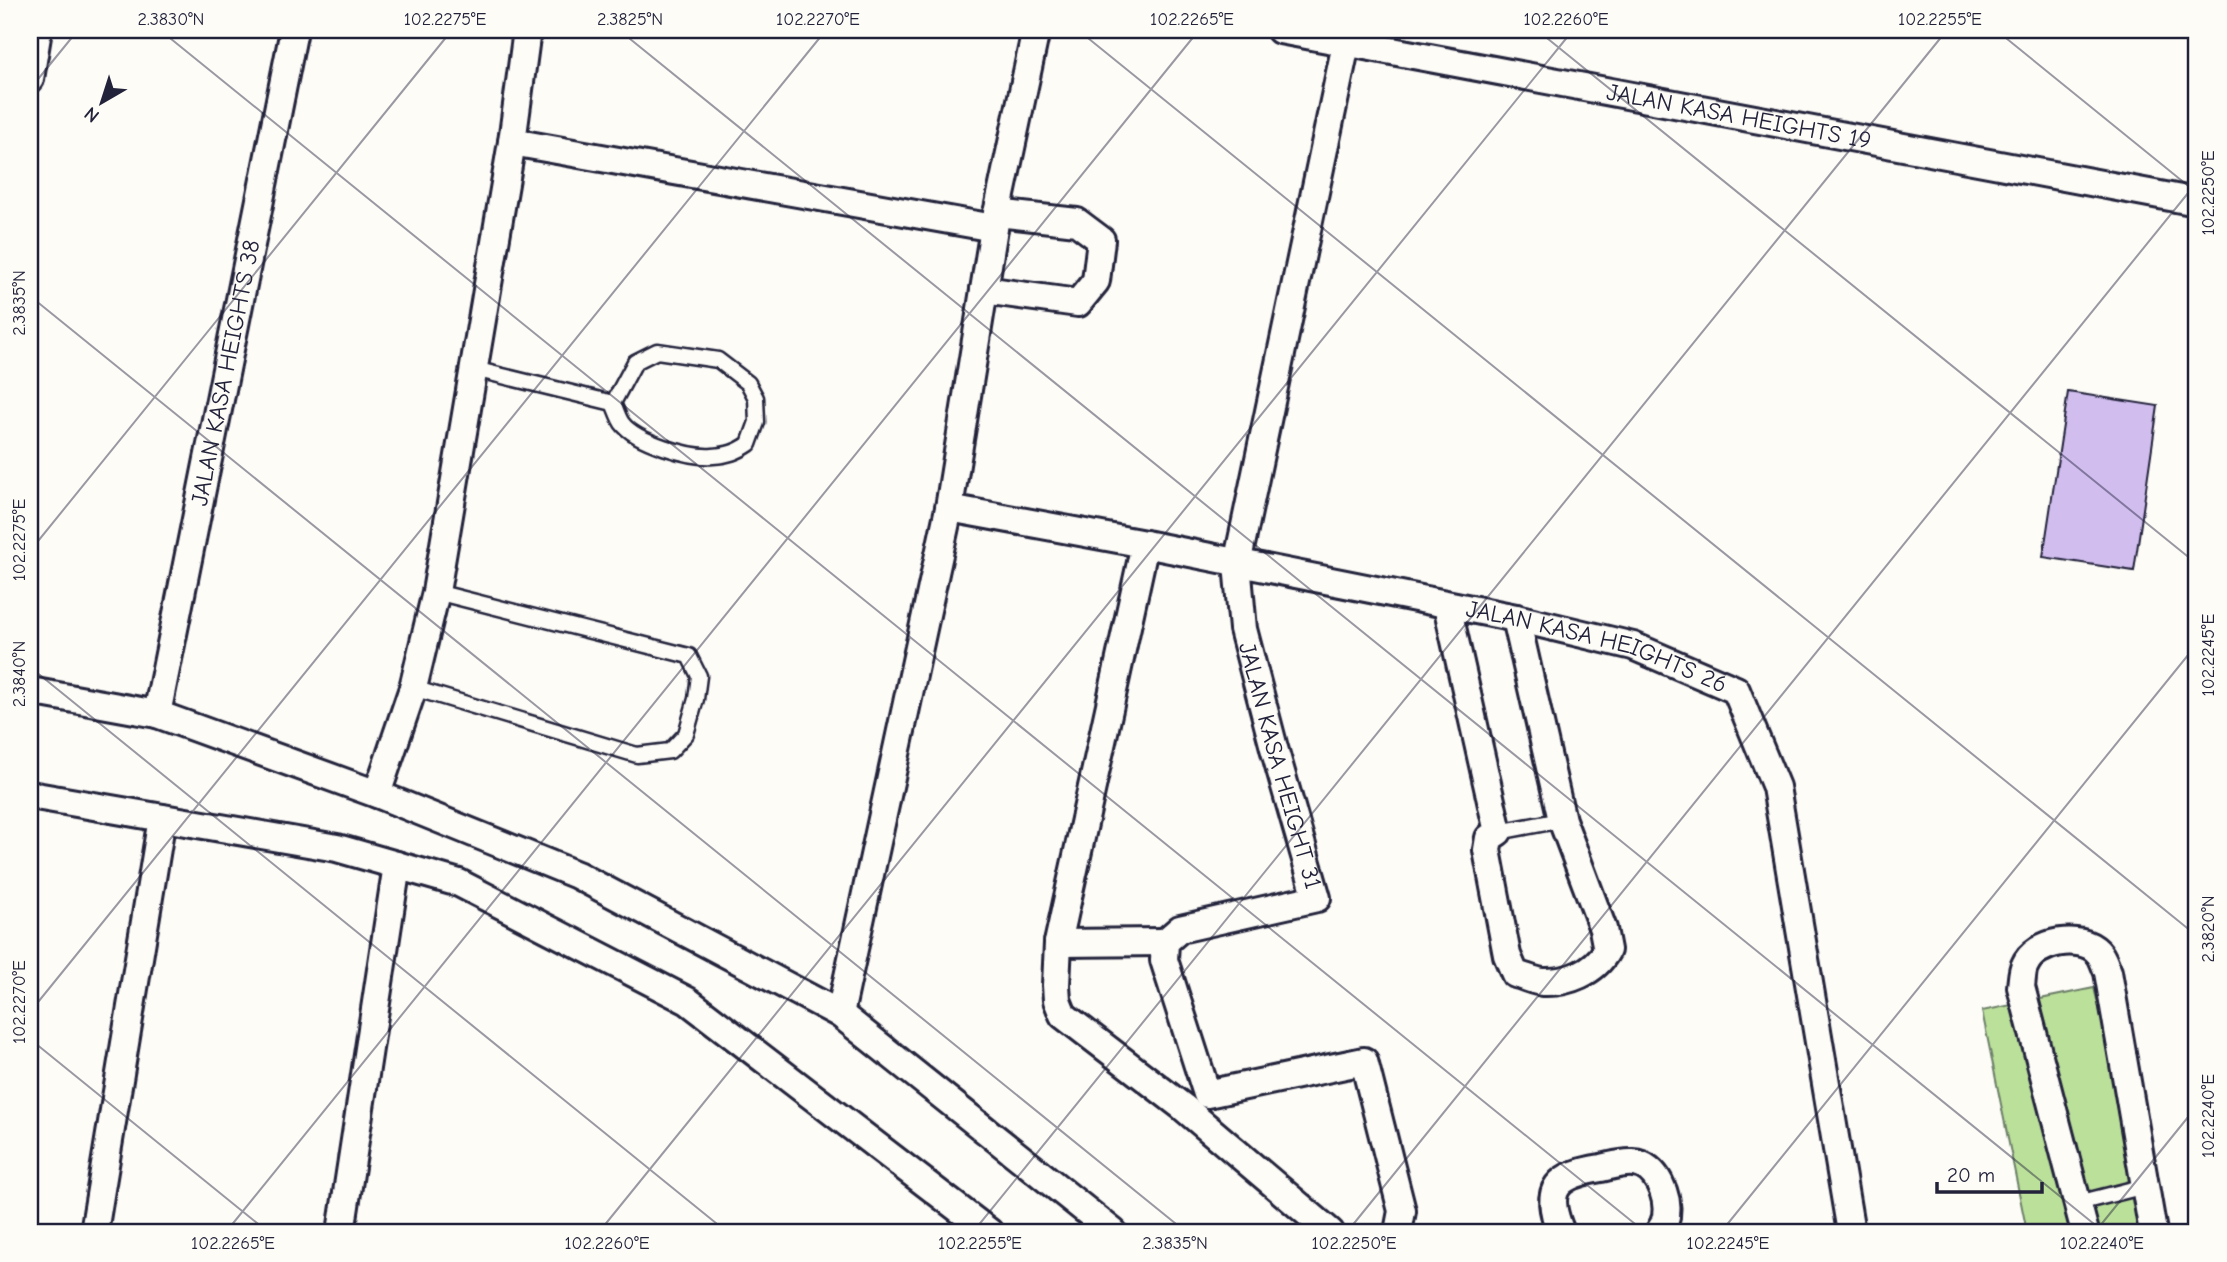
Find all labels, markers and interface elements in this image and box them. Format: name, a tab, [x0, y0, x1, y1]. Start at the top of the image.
text: 2.3830°N	[138, 9, 204, 30]
text: 102.2275°E	[404, 9, 486, 30]
text: 2.3825°N	[597, 9, 663, 30]
text: 102.2270°E	[776, 9, 860, 30]
text: 102.2265°E	[1150, 9, 1234, 30]
text: 102.2260°E	[1523, 9, 1609, 30]
text: 102.2255°E	[1898, 9, 1982, 30]
north arrow	[66, 66, 136, 136]
street label: JALAN KASA HEIGHTS 19	[1604, 78, 1874, 155]
text: N	[80, 102, 104, 127]
text: 102.2250°E	[2198, 150, 2219, 236]
street label: JALAN KASA HEIGHTS 38	[185, 237, 266, 508]
text: 2.3835°N	[9, 270, 30, 336]
text: 102.2275°E	[9, 499, 30, 581]
street label: JALAN KASA HEIGHTS 26	[1464, 594, 1731, 699]
text: 102.2245°E	[2198, 613, 2219, 696]
street label: JALAN KASA HEIGHT 31	[1233, 639, 1328, 892]
text: 2.3840°N	[9, 641, 30, 707]
text: 2.3820°N	[2198, 895, 2219, 963]
text: 102.2270°E	[9, 960, 30, 1044]
text: 102.2240°E	[2198, 1074, 2219, 1158]
scale bar	[1937, 1150, 2042, 1194]
text: 20 m	[1947, 1163, 1995, 1187]
text: 102.2265°E	[191, 1233, 275, 1254]
text: 102.2260°E	[564, 1233, 650, 1254]
text: 102.2255°E	[938, 1233, 1022, 1254]
text: 2.3835°N	[1142, 1233, 1208, 1254]
text: 102.2250°E	[1311, 1233, 1397, 1254]
text: 102.2245°E	[1687, 1233, 1770, 1254]
text: 102.2240°E	[2060, 1233, 2144, 1254]

